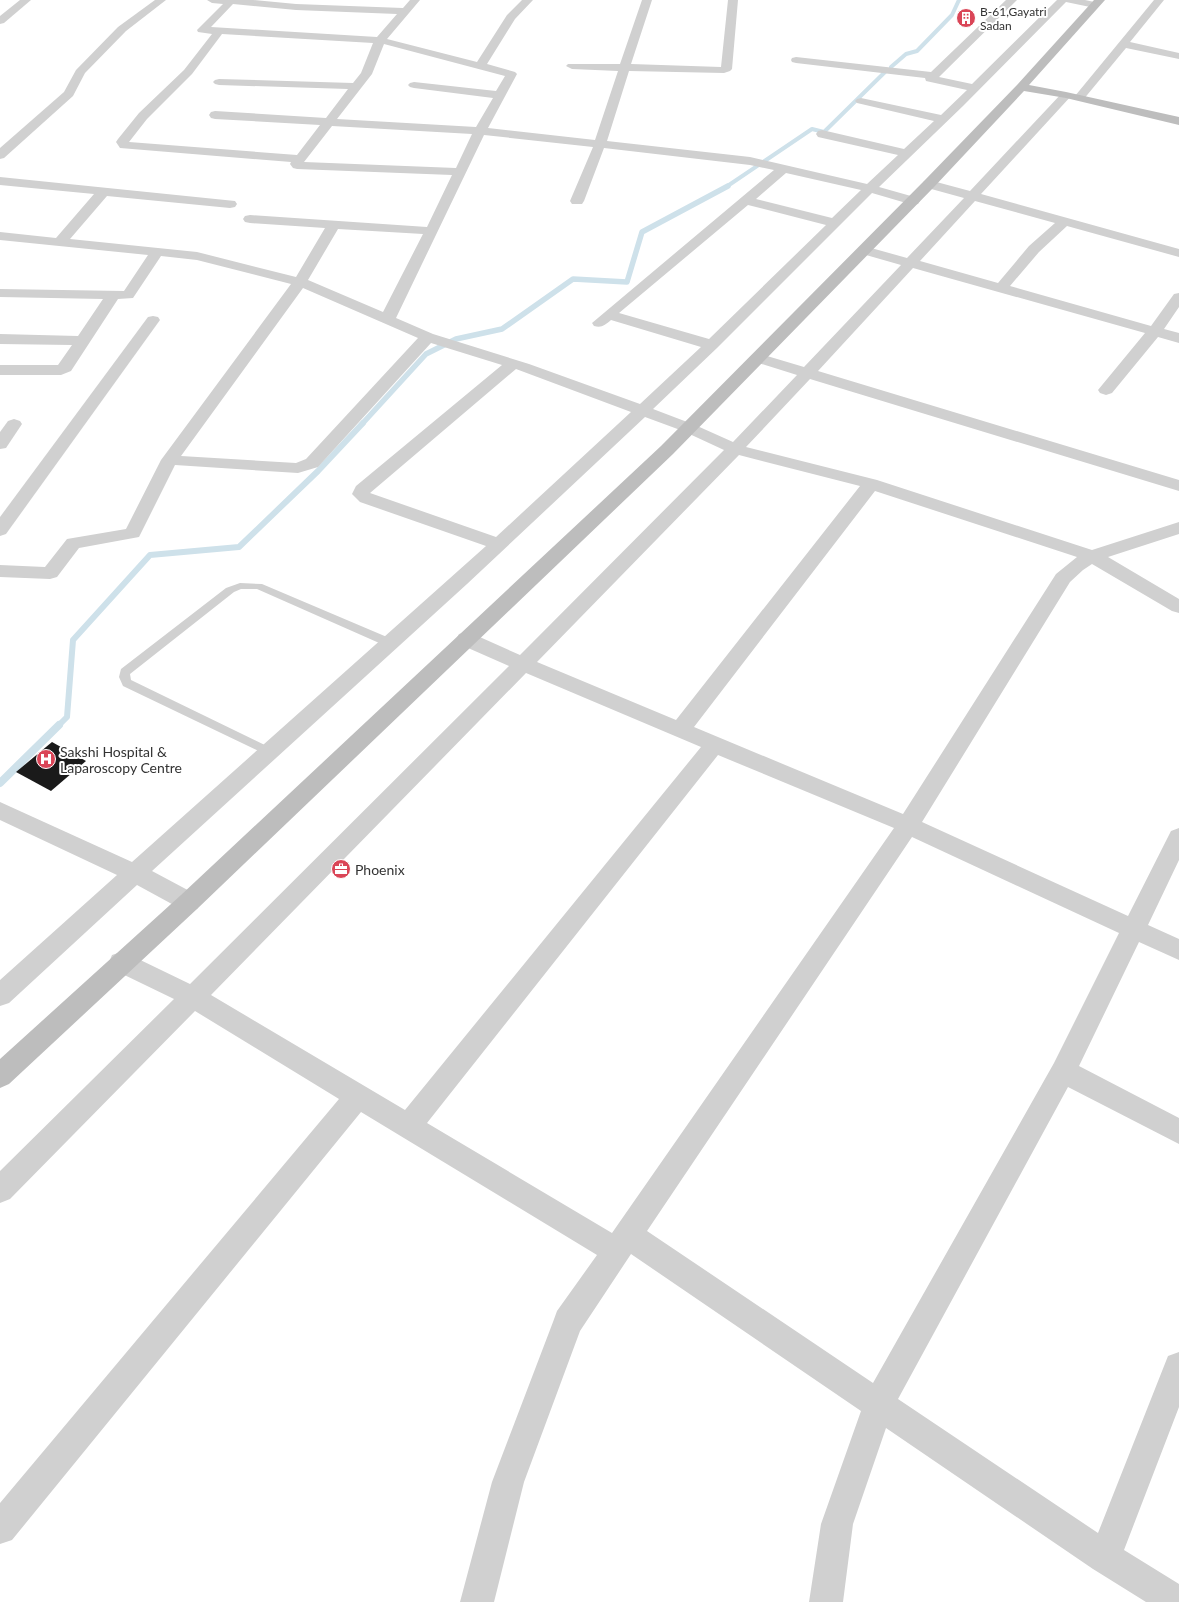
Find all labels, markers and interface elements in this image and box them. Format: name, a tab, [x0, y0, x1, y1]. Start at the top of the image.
place label: B-61,Gayatri Sadan	[980, 4, 1047, 33]
building icon: B-61,Gayatri Sadan	[955, 7, 977, 29]
place label: Sakshi Hospital & Laparoscopy Centre	[60, 743, 182, 776]
hospital icon: Sakshi Hospital & Laparoscopy Centre	[35, 748, 57, 770]
office icon: Phoenix	[330, 858, 352, 880]
place label: Phoenix	[355, 861, 405, 878]

